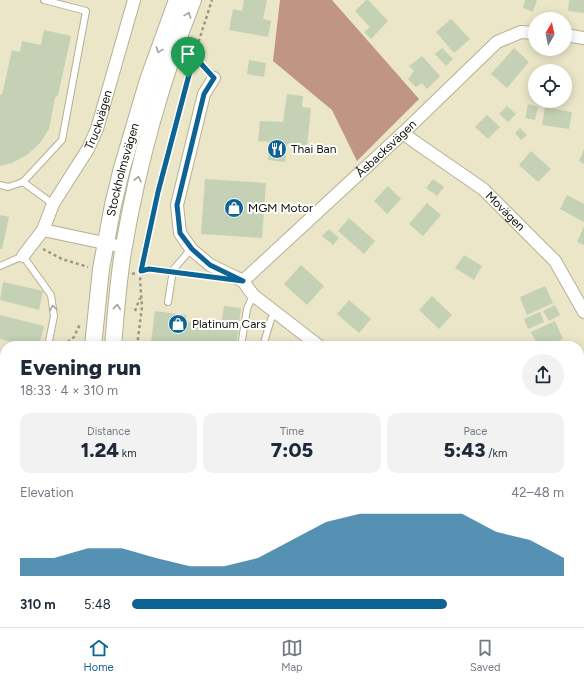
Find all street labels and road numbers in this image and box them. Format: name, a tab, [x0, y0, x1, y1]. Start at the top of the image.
street label: Truckvägen	[82, 88, 115, 152]
street label: Åsbacksvägen	[353, 117, 419, 180]
street label: Stockholmsvägen	[104, 121, 142, 218]
street label: Movägen	[483, 189, 528, 234]

